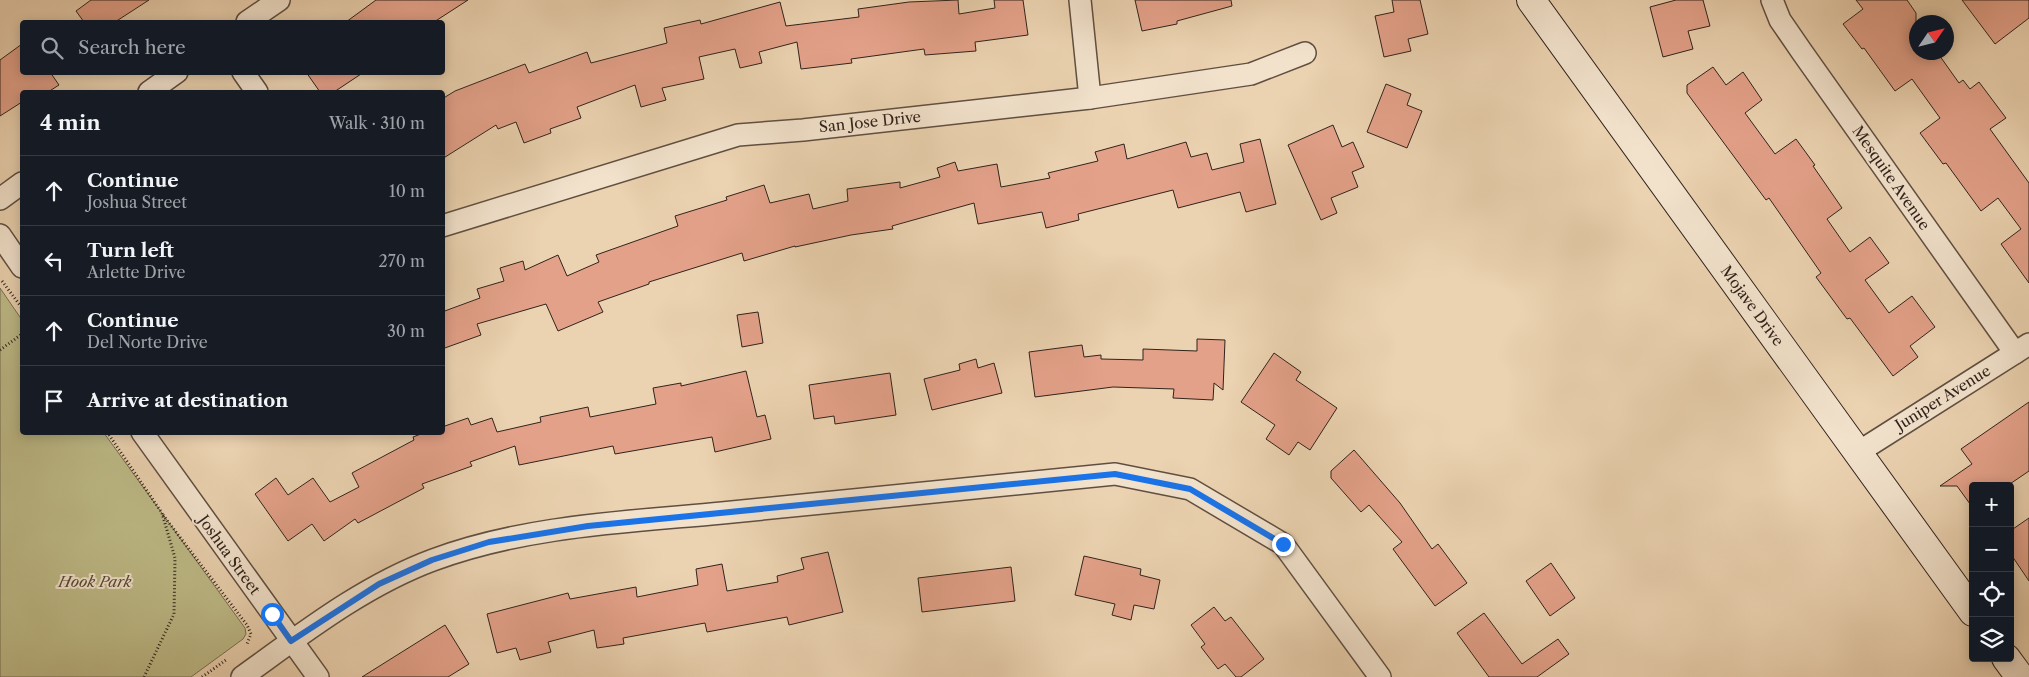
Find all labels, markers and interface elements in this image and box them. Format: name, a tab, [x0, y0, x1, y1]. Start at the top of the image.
north arrow	[1909, 15, 1954, 60]
search box	[20, 20, 445, 75]
icon: search	[38, 34, 66, 62]
text: Search here	[78, 36, 186, 59]
street label: San Jose Drive	[818, 107, 922, 136]
text: 4 min	[40, 110, 101, 135]
text: Walk · 310 m	[329, 113, 425, 133]
street label: Mesquite Avenue	[1848, 122, 1934, 234]
text: Continue	[87, 169, 179, 192]
icon: ahead	[40, 177, 68, 205]
text: 10 m	[389, 181, 425, 201]
text: Joshua Street	[87, 192, 187, 212]
text: Turn left	[87, 239, 174, 262]
icon: left	[40, 247, 68, 275]
text: 270 m	[379, 251, 425, 271]
text: Arlette Drive	[87, 262, 185, 282]
street label: Mojave Drive	[1717, 262, 1788, 350]
text: Continue	[87, 309, 179, 332]
icon: ahead	[40, 317, 68, 345]
text: 30 m	[387, 321, 425, 341]
text: Del Norte Drive	[87, 332, 208, 352]
street label: Juniper Avenue	[1890, 361, 1994, 436]
icon: arrive	[40, 387, 68, 415]
text: Arrive at destination	[87, 389, 288, 412]
map controls	[1969, 482, 2014, 662]
button: +	[1969, 482, 2014, 527]
street label: Joshua Street	[193, 510, 265, 599]
button: −	[1969, 527, 2014, 572]
route end	[1272, 533, 1295, 556]
park label: Hook Park	[57, 572, 132, 591]
button: locate	[1969, 572, 2014, 617]
route start	[261, 603, 284, 626]
button: layers	[1969, 617, 2014, 662]

